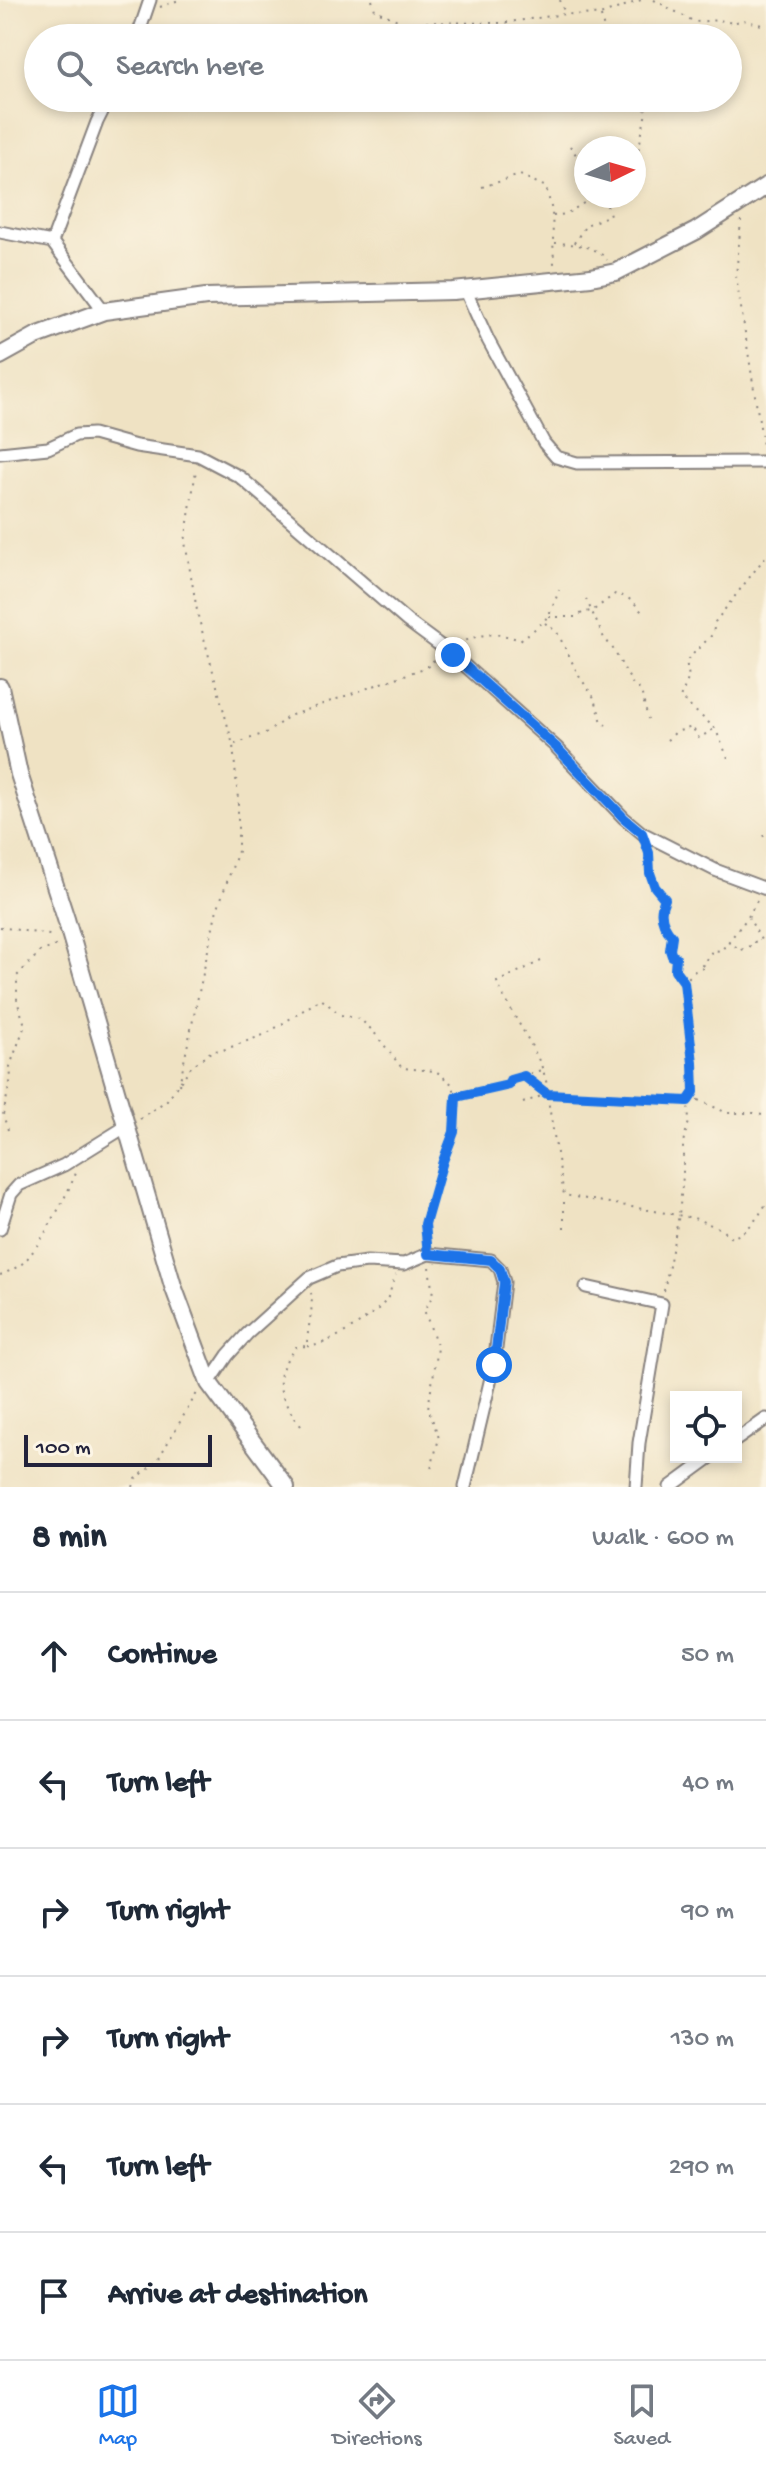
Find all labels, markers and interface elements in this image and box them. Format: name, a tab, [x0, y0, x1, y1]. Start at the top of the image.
search box	[24, 24, 742, 112]
icon: search	[52, 46, 96, 90]
text: Search here	[116, 51, 264, 86]
north arrow	[574, 136, 646, 208]
route end	[435, 637, 471, 673]
route start	[476, 1347, 512, 1383]
map controls	[670, 1391, 742, 1463]
button: locate	[670, 1391, 742, 1463]
scale bar	[24, 1431, 212, 1467]
text: 100 m	[36, 1436, 91, 1462]
text: 8 min	[32, 1519, 106, 1559]
text: Walk · 600 m	[592, 1524, 734, 1555]
icon: ahead	[32, 1634, 76, 1678]
text: Continue	[108, 1639, 217, 1674]
text: 50 m	[681, 1641, 734, 1672]
icon: left	[32, 1762, 76, 1806]
text: Turn left	[108, 1767, 209, 1802]
text: 40 m	[682, 1769, 734, 1800]
icon: right	[32, 1890, 76, 1934]
text: Turn right	[108, 1895, 228, 1930]
text: 90 m	[682, 1897, 734, 1928]
icon: right	[32, 2018, 76, 2062]
text: Turn right	[108, 2023, 228, 2058]
text: 130 m	[671, 2025, 734, 2056]
icon: left	[32, 2146, 76, 2190]
text: Turn left	[108, 2151, 209, 2186]
text: 290 m	[669, 2153, 734, 2184]
icon: arrive	[32, 2274, 76, 2318]
text: Arrive at destination	[108, 2279, 368, 2314]
tab: Map	[96, 2379, 140, 2453]
tab: Directions	[332, 2379, 422, 2453]
tab: Saved	[614, 2379, 670, 2453]

